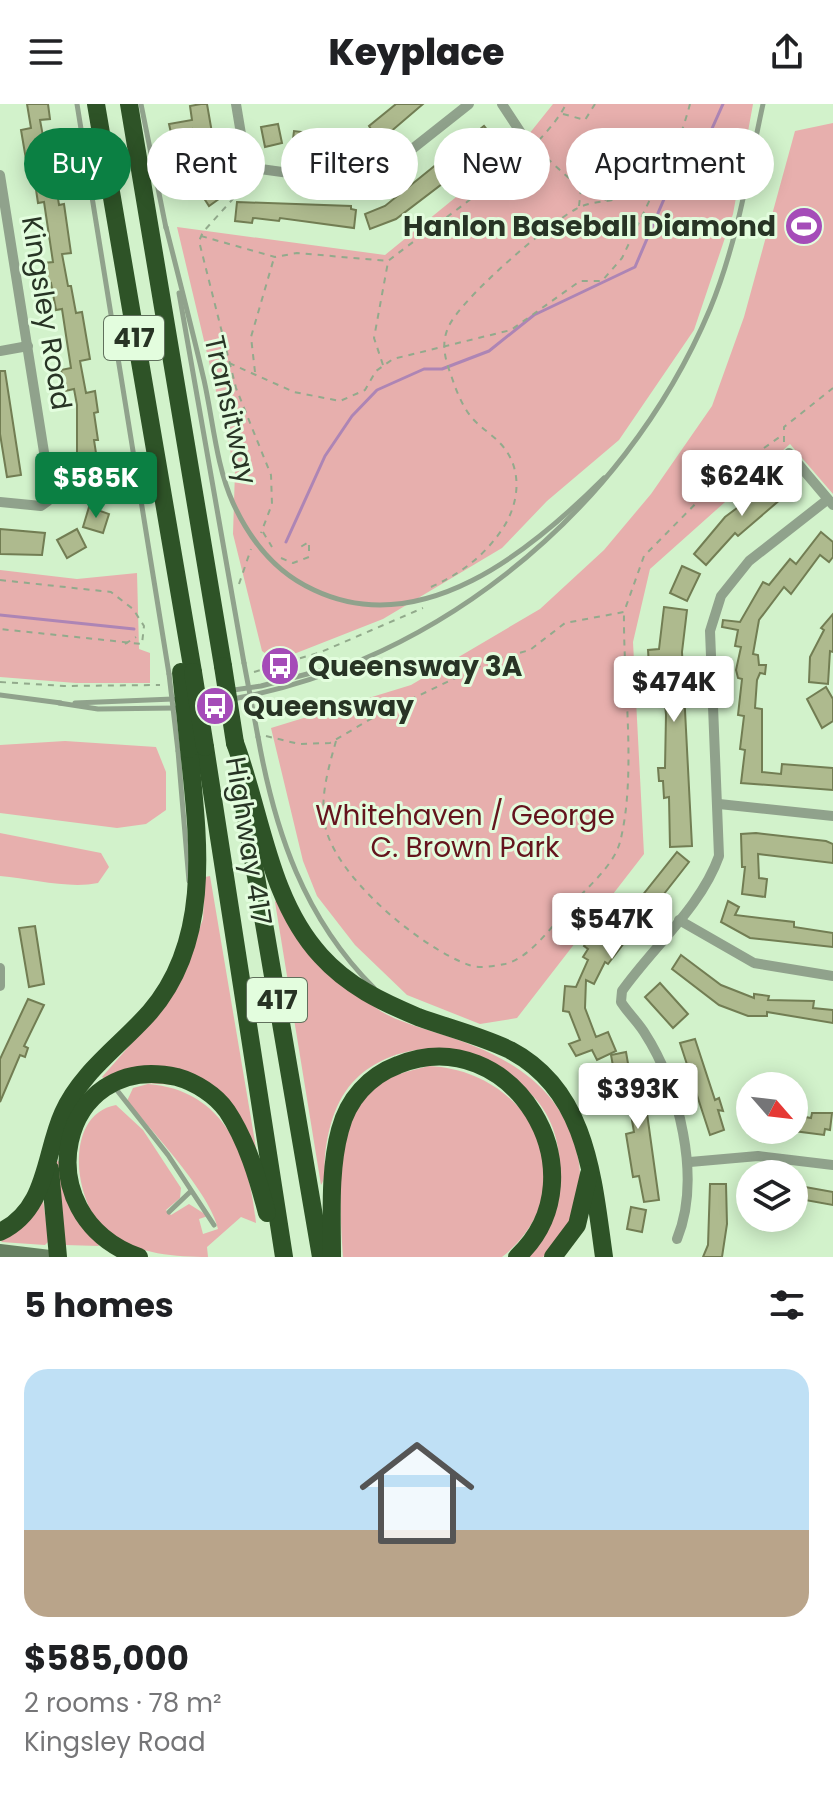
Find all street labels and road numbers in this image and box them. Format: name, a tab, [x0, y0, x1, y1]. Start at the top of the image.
street label: Kingsley Road	[12, 214, 81, 413]
road number: 417	[104, 316, 164, 360]
street label: Transitway	[194, 332, 267, 489]
street label: Highway 417	[216, 754, 281, 928]
road number: 417	[247, 978, 307, 1022]

